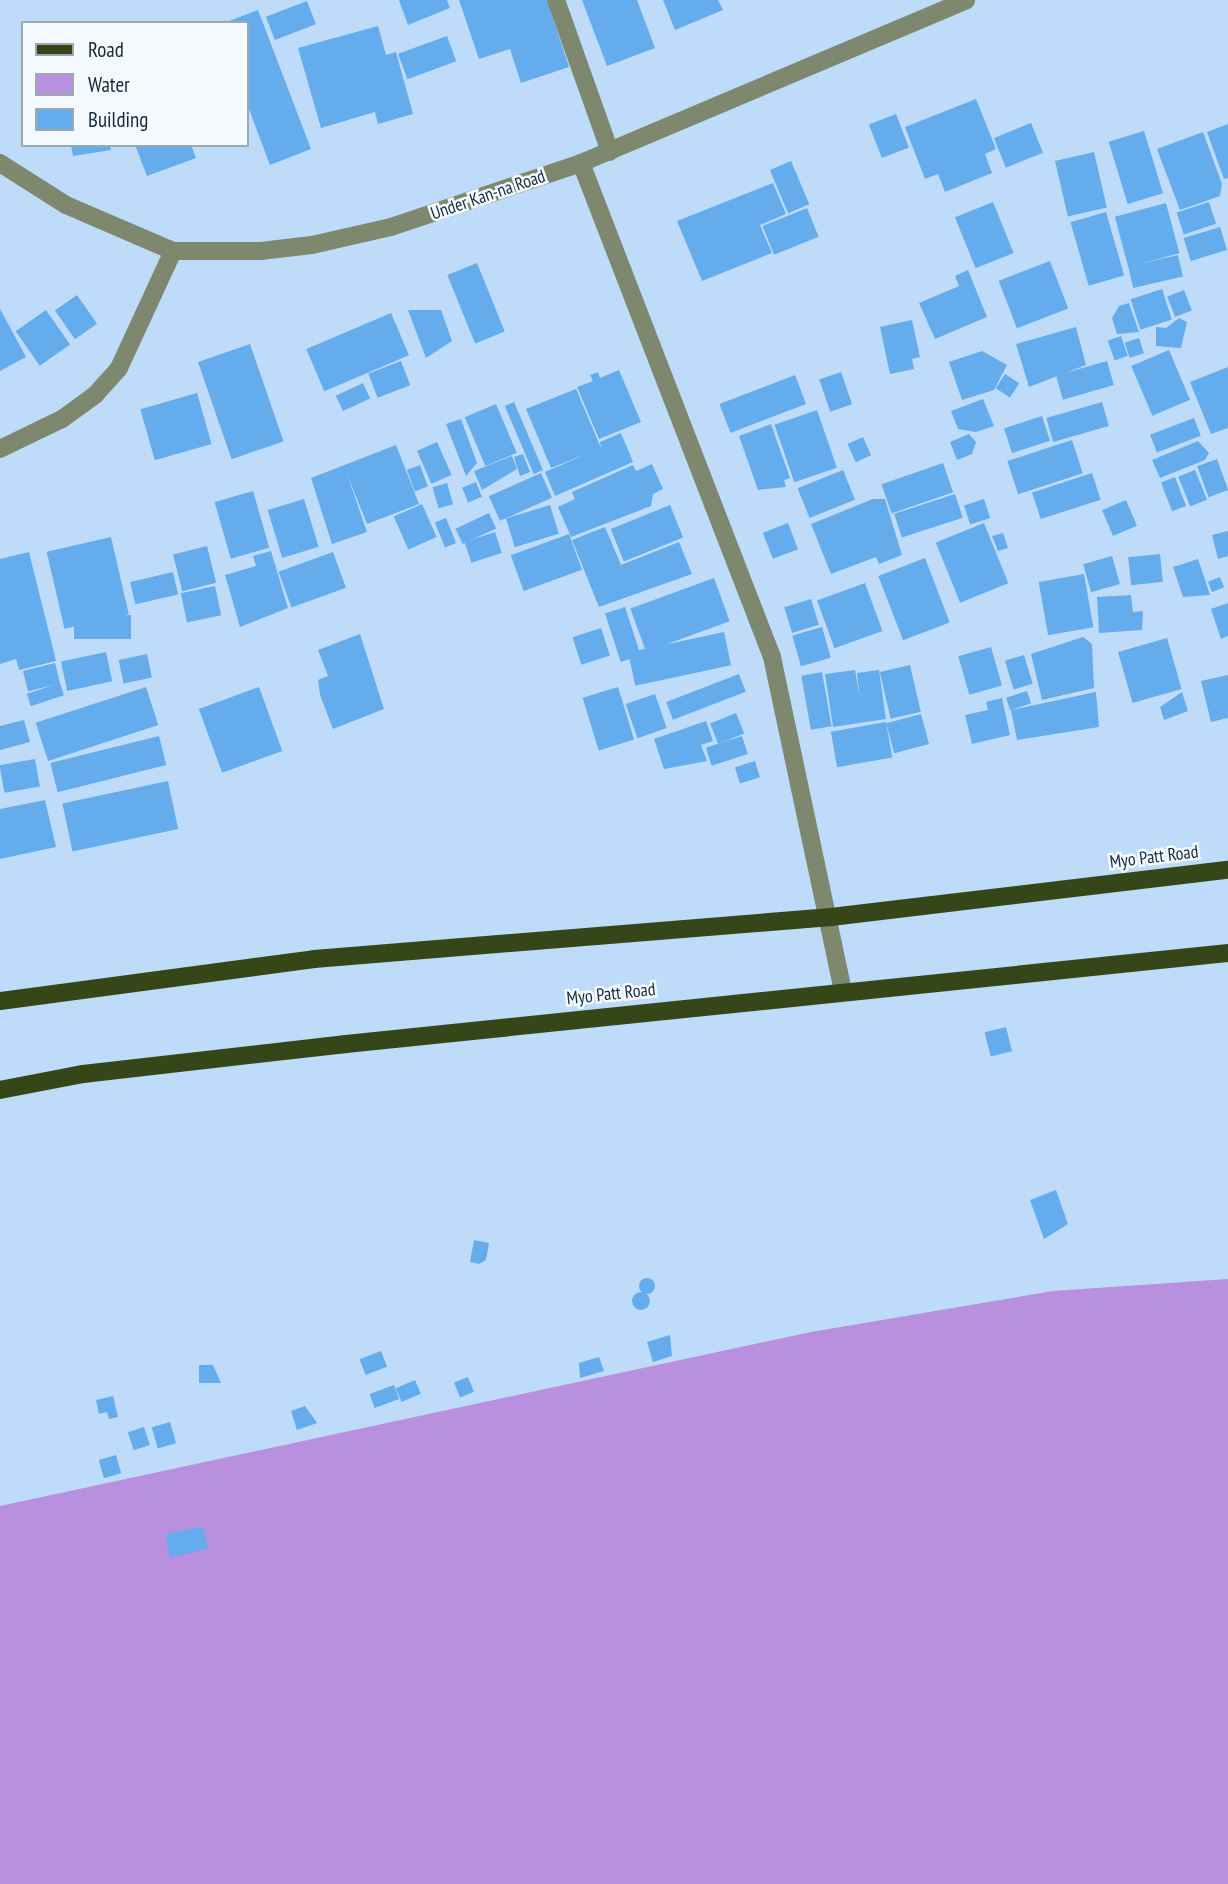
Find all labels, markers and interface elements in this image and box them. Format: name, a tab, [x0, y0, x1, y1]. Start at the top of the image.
legend	[21, 21, 248, 147]
text: Road	[88, 36, 124, 63]
text: Water	[88, 71, 130, 98]
text: Building	[88, 106, 148, 133]
street label: Under Kan-na Road	[428, 165, 548, 225]
street label: Myo Patt Road	[1108, 841, 1200, 873]
street label: Myo Patt Road	[566, 979, 656, 1009]

